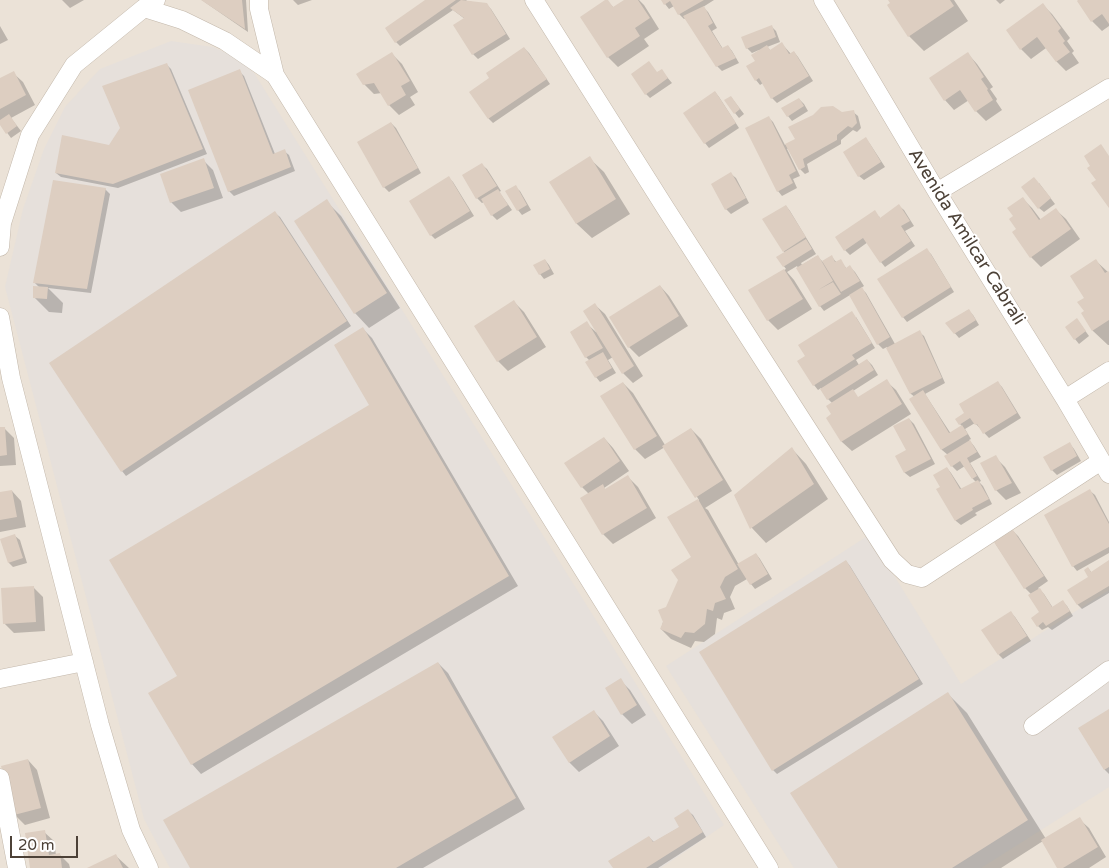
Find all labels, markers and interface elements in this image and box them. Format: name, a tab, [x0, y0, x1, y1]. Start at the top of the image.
street label: Avenida Amilcar Cabrali	[903, 145, 1029, 329]
scale bar	[12, 826, 80, 858]
text: 20 m	[18, 836, 55, 854]

